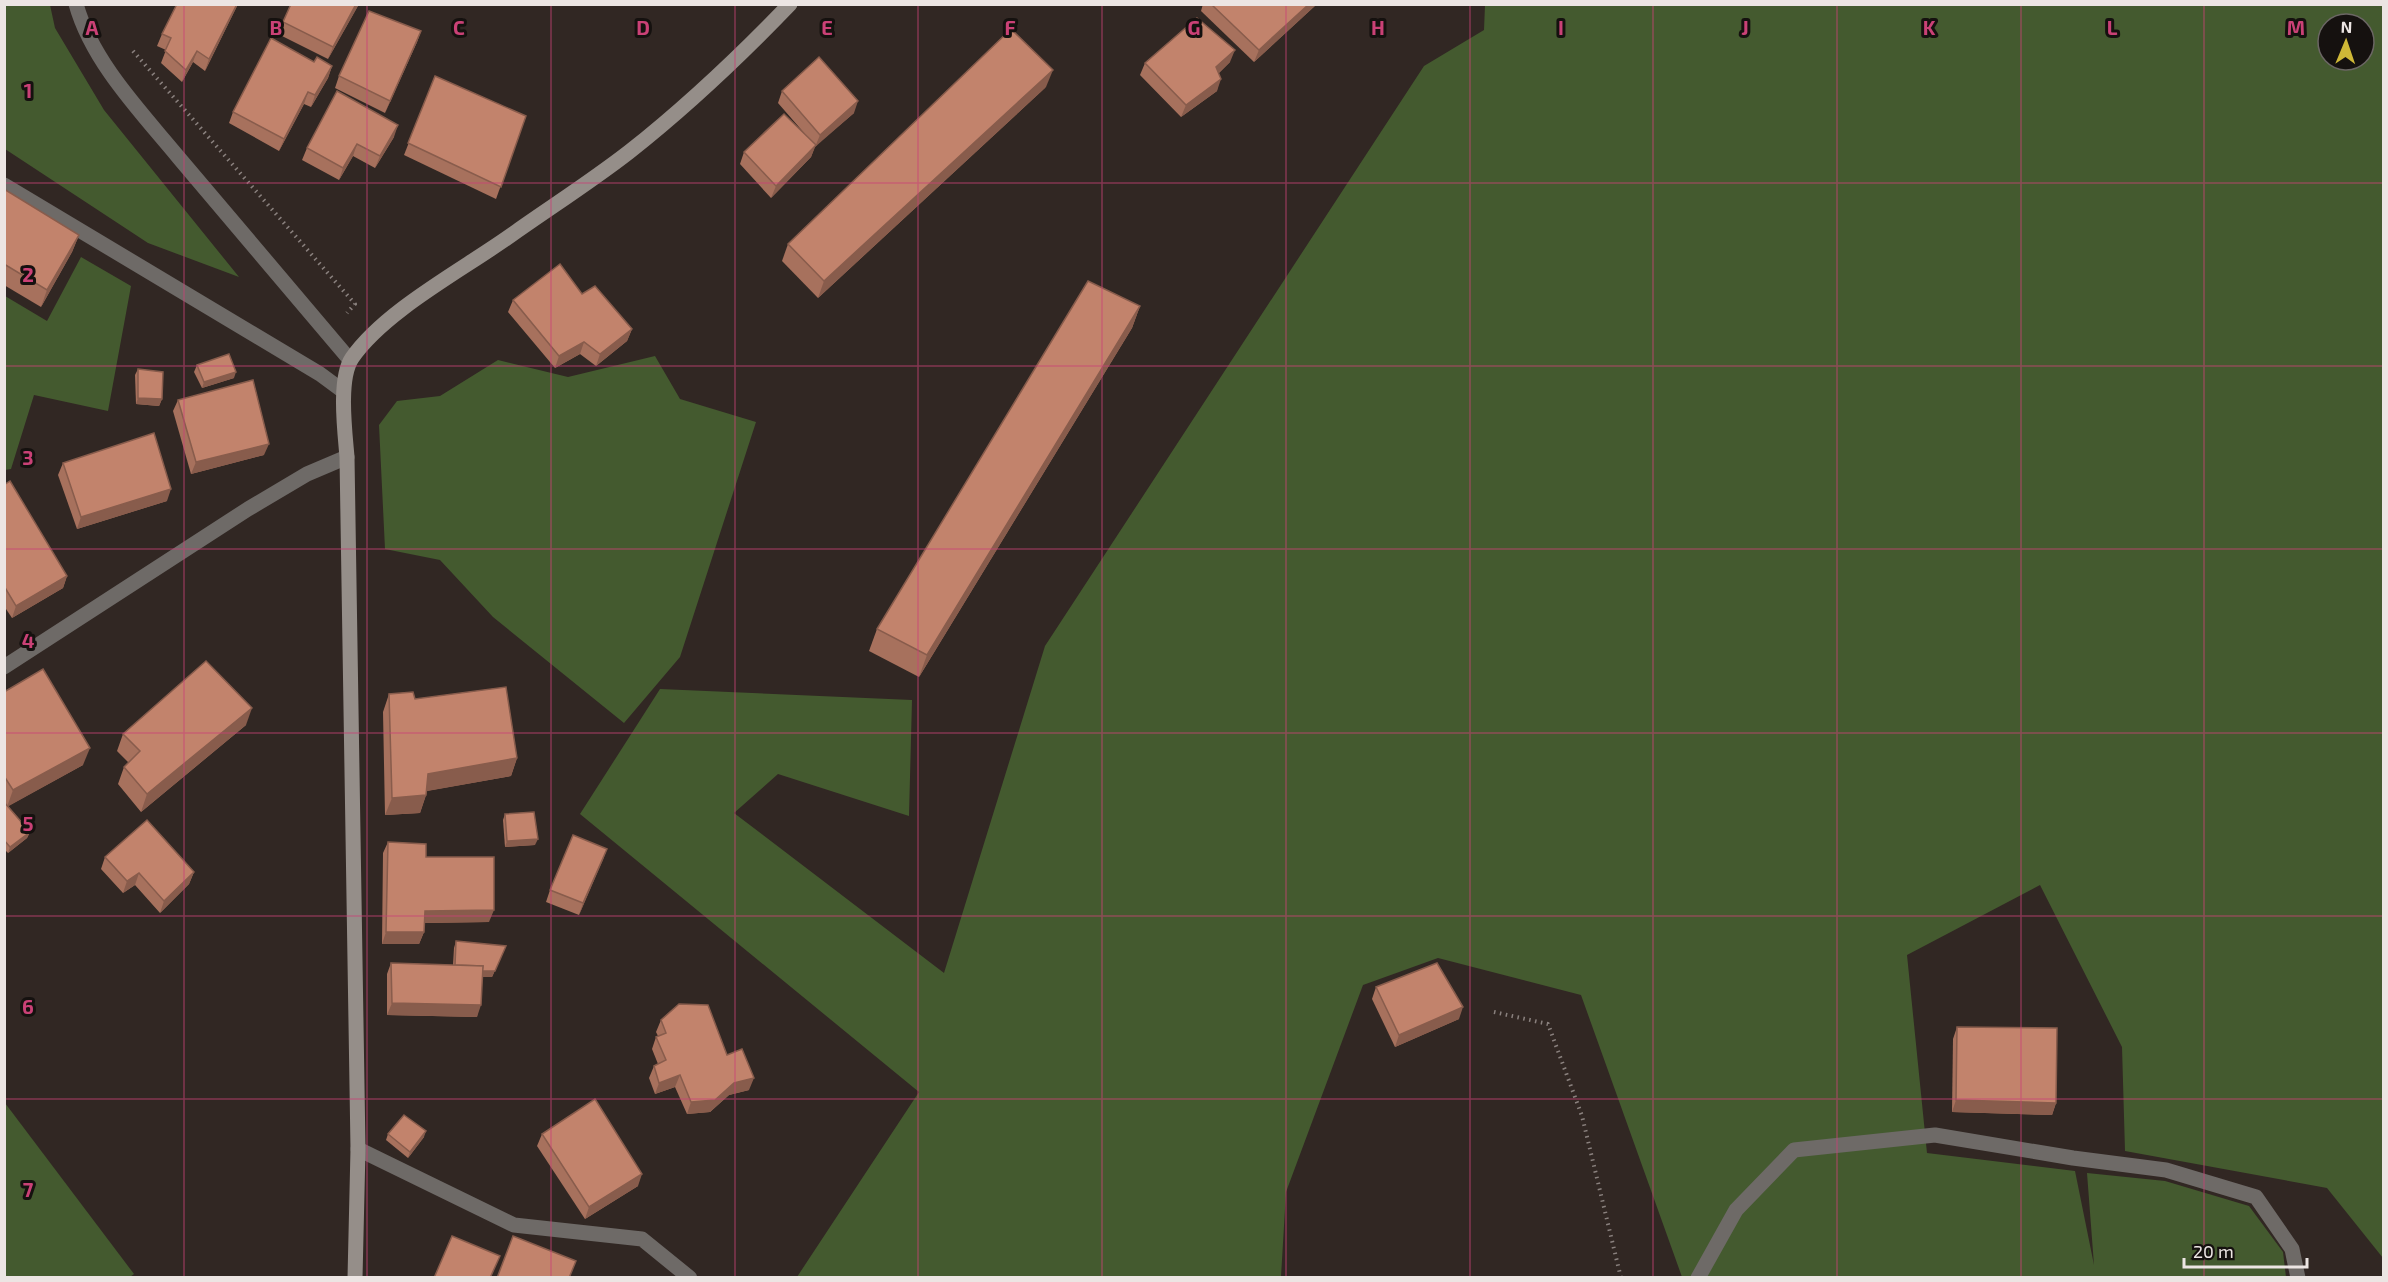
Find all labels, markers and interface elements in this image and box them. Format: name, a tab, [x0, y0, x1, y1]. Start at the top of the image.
north arrow	[2316, 12, 2376, 72]
text: A	[85, 15, 99, 39]
text: B	[270, 15, 282, 39]
text: C	[453, 15, 465, 39]
text: D	[636, 15, 650, 39]
text: E	[821, 15, 833, 39]
text: F	[1004, 15, 1016, 39]
text: G	[1188, 15, 1200, 39]
text: H	[1371, 15, 1385, 39]
text: I	[1558, 15, 1564, 39]
text: J	[1741, 15, 1749, 39]
text: K	[1923, 15, 1936, 39]
text: L	[2107, 15, 2118, 39]
text: M	[2287, 15, 2305, 39]
text: N	[2340, 17, 2353, 36]
text: 1	[24, 78, 32, 102]
text: 2	[22, 262, 34, 286]
text: 3	[22, 445, 34, 469]
text: 4	[22, 628, 35, 652]
text: 5	[22, 811, 34, 835]
text: 6	[22, 994, 34, 1018]
text: 7	[23, 1177, 34, 1201]
scale bar	[2184, 1231, 2307, 1269]
text: 20 m	[2193, 1240, 2234, 1262]

